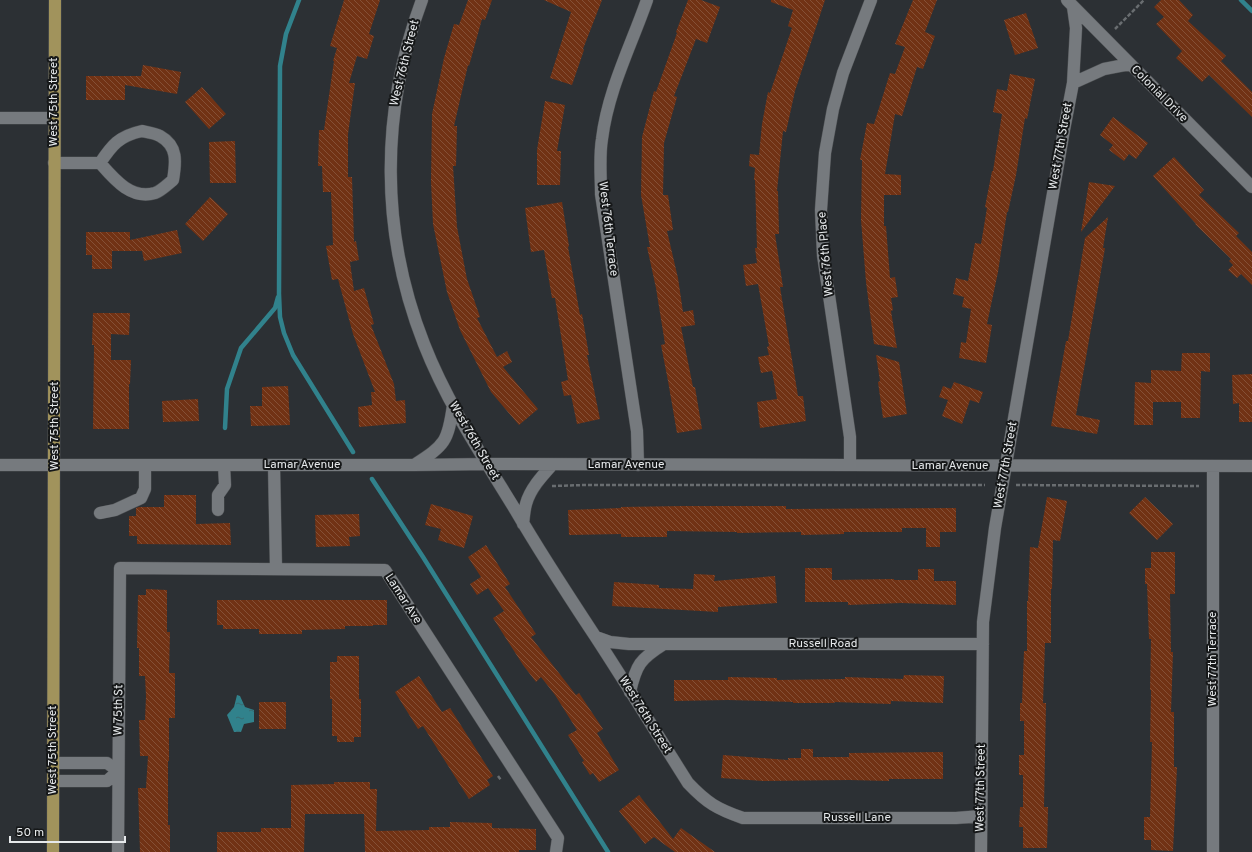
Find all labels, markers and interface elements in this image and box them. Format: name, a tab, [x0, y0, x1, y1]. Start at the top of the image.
street label: West 76th Street	[387, 18, 423, 108]
street label: West 75th Street	[46, 57, 62, 147]
street label: Colonial Drive	[1127, 62, 1191, 126]
street label: West 77th Street	[1045, 101, 1077, 191]
street label: West 76th Terrace	[594, 181, 622, 277]
street label: West 76th Place	[814, 211, 838, 297]
street label: West 75th Street	[47, 381, 63, 471]
street label: West 76th Street	[445, 399, 503, 483]
street label: West 77th Street	[990, 420, 1022, 510]
street label: Lamar Avenue	[264, 457, 341, 473]
street label: Lamar Avenue	[588, 457, 665, 473]
street label: Lamar Avenue	[912, 458, 989, 474]
street label: Lamar Ave	[381, 571, 425, 627]
street label: West 77th Terrace	[1205, 611, 1221, 707]
street label: Russell Road	[788, 636, 858, 652]
street label: West 76th Street	[615, 673, 675, 757]
street label: W 75th St	[111, 684, 127, 736]
street label: West 75th Street	[45, 705, 61, 795]
street label: West 77th Street	[972, 744, 990, 832]
street label: Russell Lane	[823, 810, 891, 826]
scale bar	[10, 818, 125, 844]
text: 50 m	[16, 825, 44, 841]

